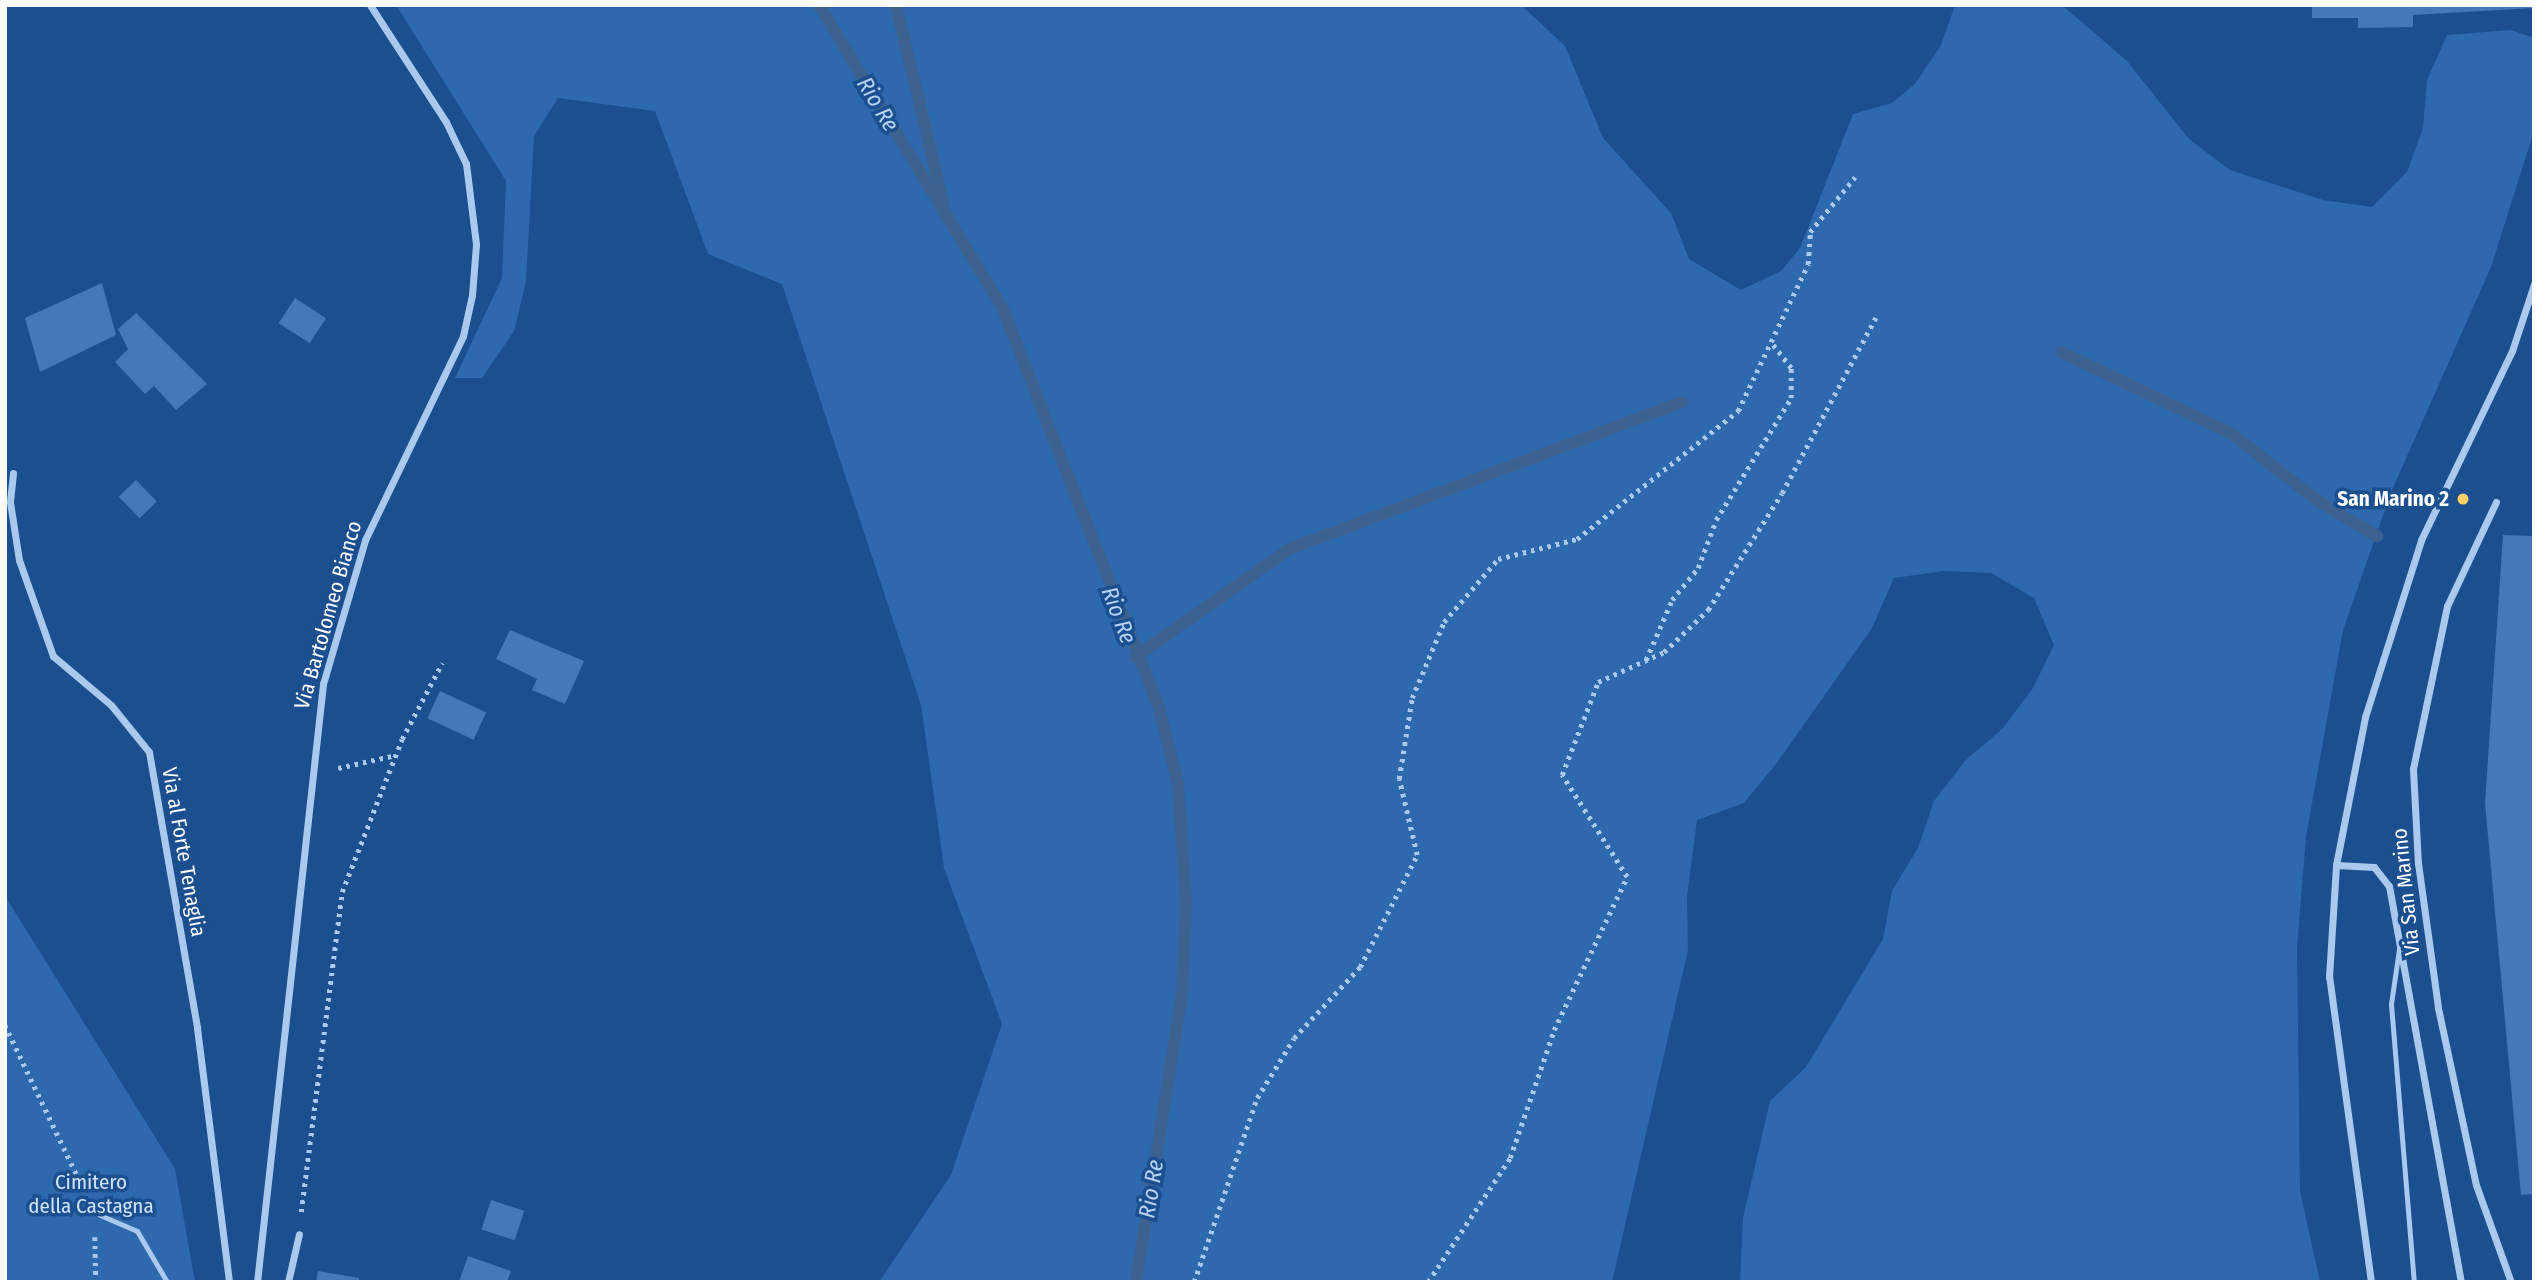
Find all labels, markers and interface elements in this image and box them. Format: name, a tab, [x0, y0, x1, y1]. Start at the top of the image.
water label: Rio Re	[851, 72, 905, 136]
place label: San Marino 2	[2337, 486, 2449, 512]
marker: San Marino 2	[2455, 491, 2471, 507]
street label: Via Bartolomeo Bianco	[289, 518, 367, 712]
water label: Rio Re	[1096, 583, 1142, 647]
street label: Via al Forte Tenaglia	[157, 765, 211, 939]
street label: Via San Marino	[2387, 827, 2425, 957]
water label: Rio Re	[1133, 1158, 1169, 1220]
park label: Cimitero della Castagna	[28, 1169, 154, 1219]

